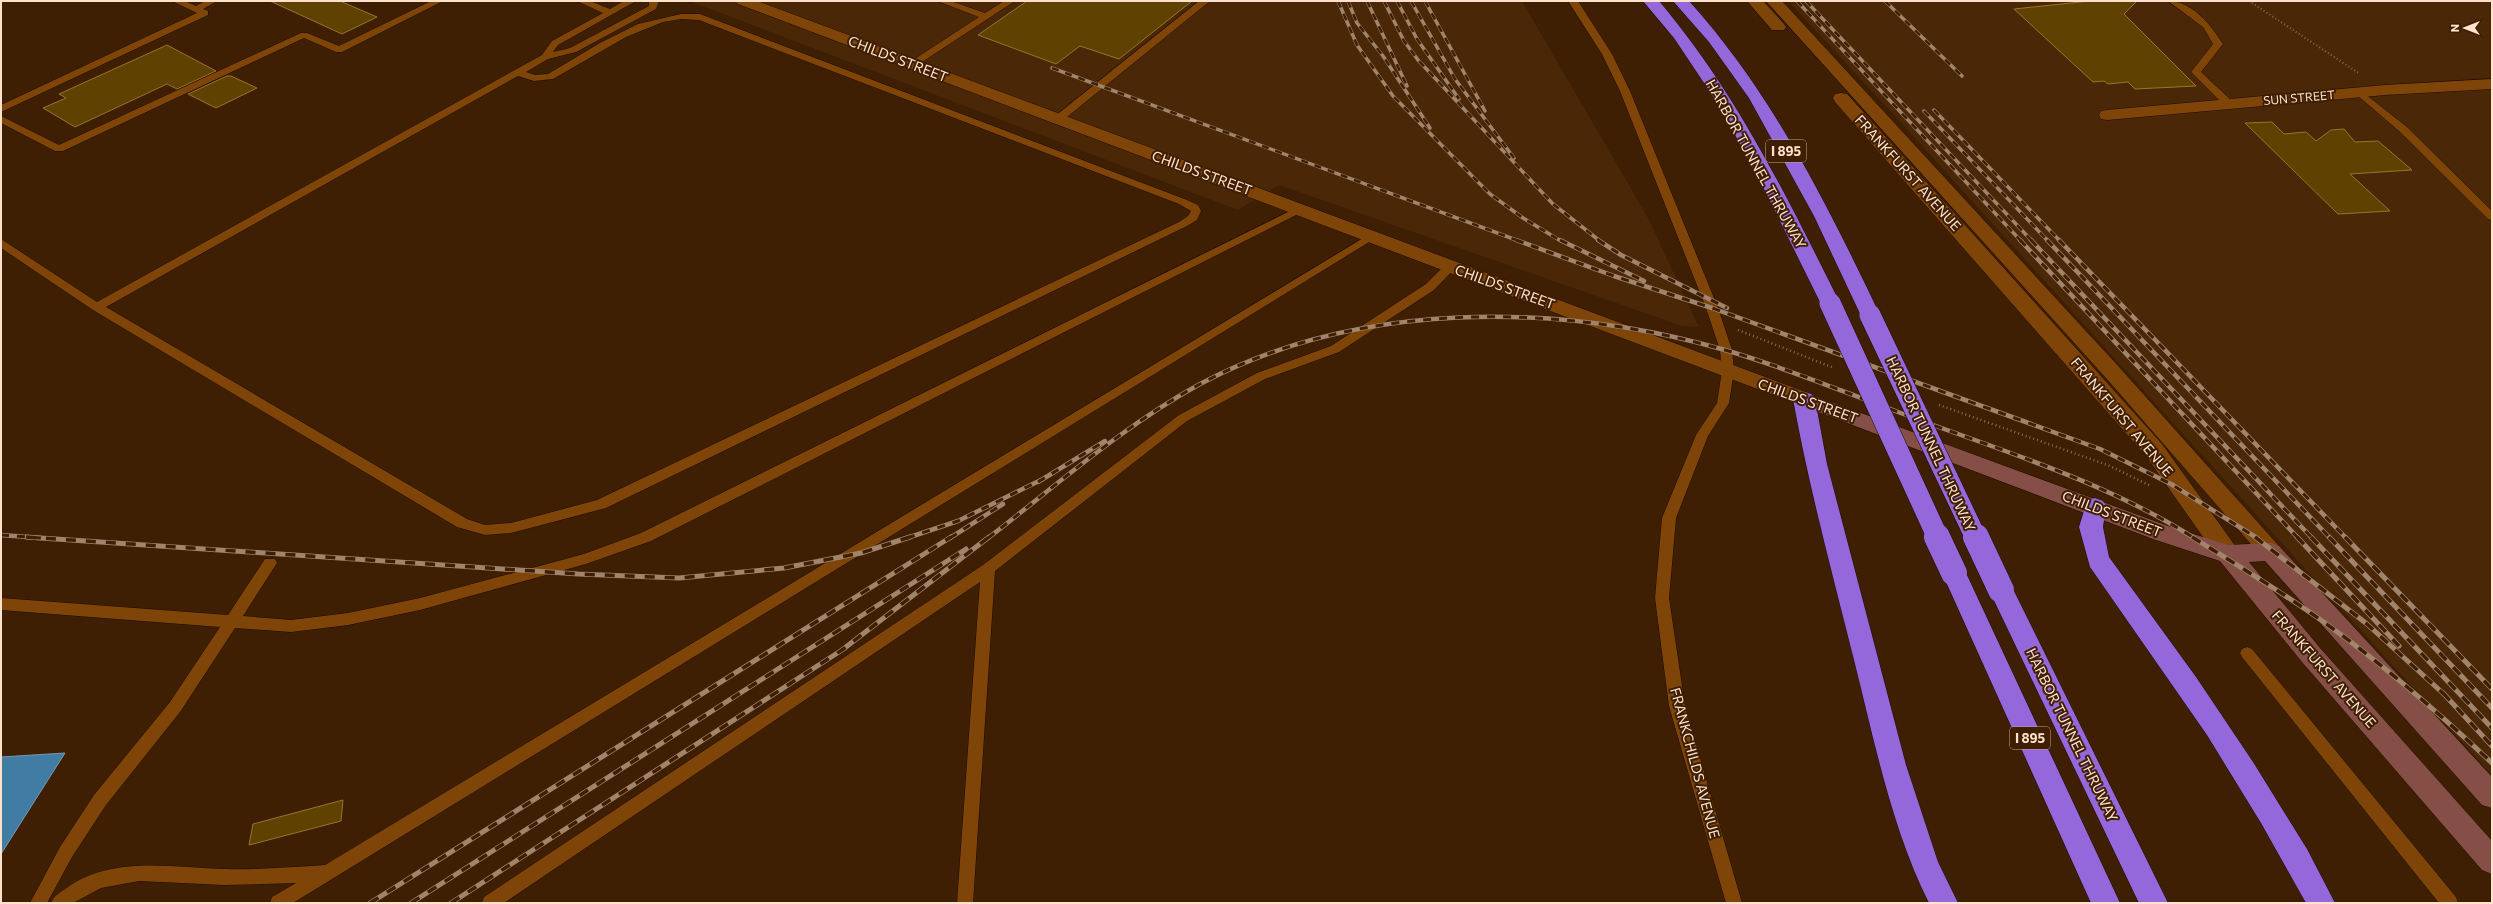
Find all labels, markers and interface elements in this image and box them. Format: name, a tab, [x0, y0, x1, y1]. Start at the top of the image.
north arrow	[2445, 8, 2485, 48]
text: N	[2448, 24, 2461, 32]
street label: CHILDS STREET	[846, 32, 950, 85]
street label: HARBOR TUNNEL THRUWAY	[1703, 76, 1810, 251]
street label: SUN STREET	[2263, 87, 2336, 107]
street label: FRANKFURST AVENUE	[1852, 111, 1965, 234]
road number: I 895	[1766, 140, 1806, 162]
street label: CHILDS STREET	[1150, 147, 1255, 199]
street label: CHILDS STREET	[1453, 261, 1558, 313]
street label: HARBOR TUNNEL THRUWAY	[1883, 354, 1980, 534]
street label: FRANKFURST AVENUE	[2068, 354, 2177, 480]
street label: CHILDS STREET	[1756, 375, 1861, 427]
street label: CHILDS STREET	[2060, 487, 2164, 540]
street label: FRANKFURST AVENUE	[2269, 606, 2380, 731]
street label: HARBOR TUNNEL THRUWAY	[2023, 645, 2122, 824]
street label: FRANKCHILDS AVENUE	[1667, 686, 1724, 840]
road number: I 895	[2010, 727, 2050, 749]

